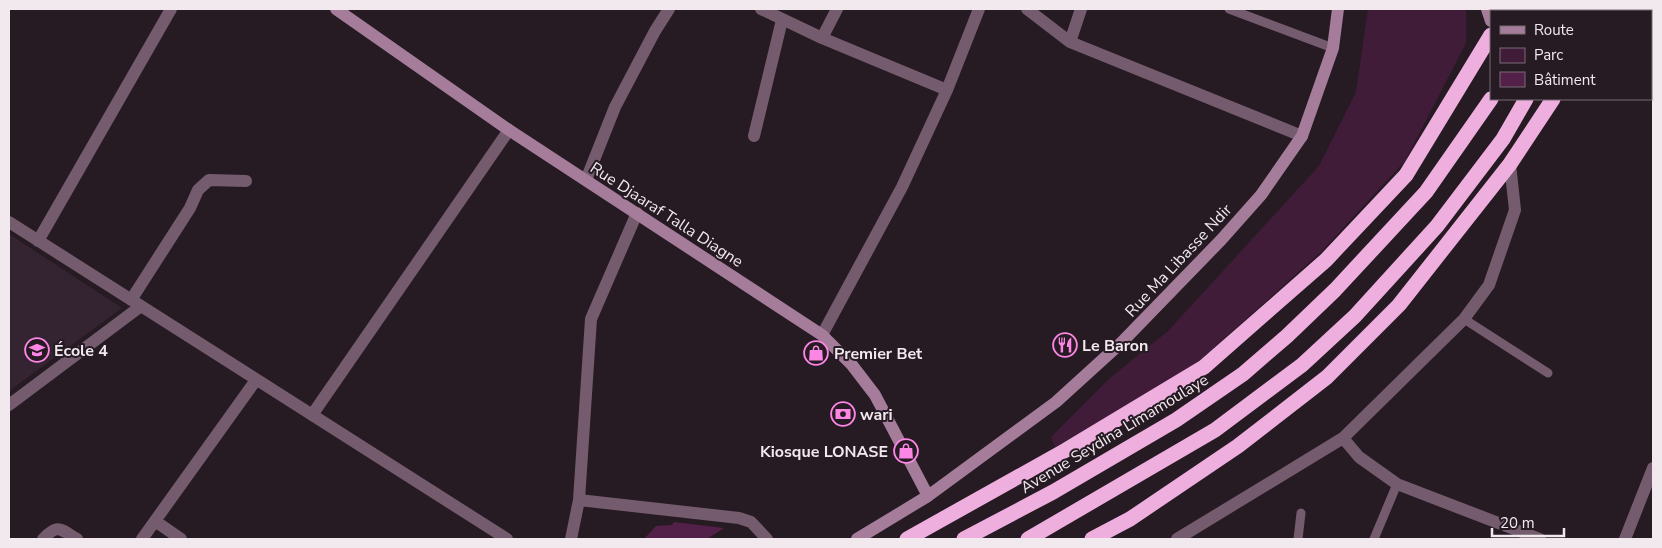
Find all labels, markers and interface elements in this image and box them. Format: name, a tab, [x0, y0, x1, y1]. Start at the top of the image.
legend	[1490, 10, 1652, 100]
text: Route	[1534, 20, 1574, 40]
text: Parc	[1534, 45, 1563, 65]
text: Bâtiment	[1534, 70, 1596, 90]
street label: Rue Djaaraf Talla Diagne	[586, 157, 747, 273]
street label: Rue Ma Libasse Ndir	[1120, 199, 1237, 322]
restaurant icon: Le Baron	[1052, 332, 1078, 358]
place label: Le Baron	[1082, 335, 1148, 357]
school or university icon: École 4	[24, 337, 50, 363]
place label: École 4	[54, 340, 108, 362]
shop icon: Premier Bet	[803, 340, 829, 366]
place label: Premier Bet	[834, 343, 923, 365]
street label: Avenue Seydina Limamoulaye	[1016, 369, 1213, 499]
bank icon: wari	[830, 401, 856, 427]
place label: wari	[860, 404, 893, 426]
shop icon: Kiosque LONASE	[893, 438, 919, 464]
place label: Kiosque LONASE	[760, 441, 888, 463]
scale bar	[1492, 506, 1564, 538]
text: 20 m	[1500, 513, 1535, 533]

